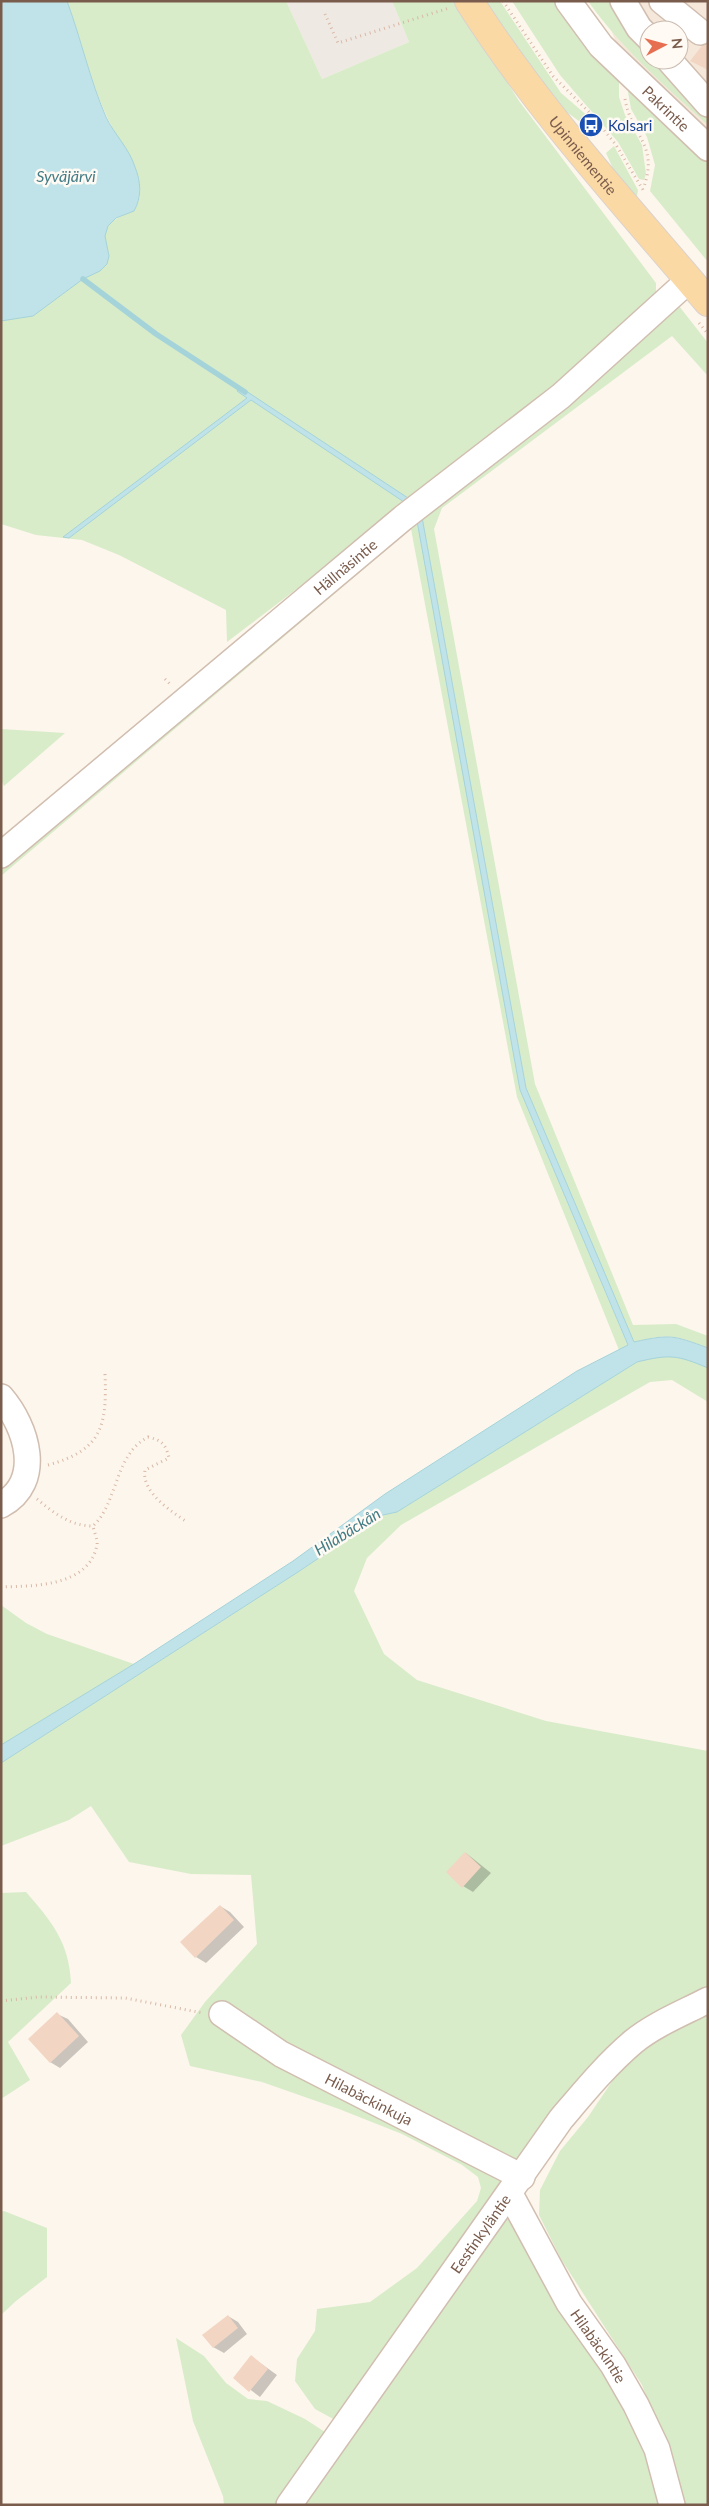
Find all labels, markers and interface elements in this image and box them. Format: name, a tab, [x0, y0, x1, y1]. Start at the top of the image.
north arrow	[639, 20, 689, 70]
text: N	[668, 37, 686, 50]
street label: Pakrintie	[639, 82, 694, 135]
street label: Upinniementie	[546, 112, 621, 198]
bus stop icon: Kolsari	[578, 112, 604, 138]
place label: Kolsari	[608, 116, 652, 134]
water label: Syväjärvi	[36, 166, 96, 185]
street label: Hällnäsintie	[310, 535, 381, 598]
water label: Hilabäckån	[310, 1503, 384, 1559]
street label: Hilabäckinkuja	[322, 2069, 416, 2129]
street label: Eestinkyläntie	[446, 2191, 514, 2276]
street label: Hilabäckintie	[567, 2305, 630, 2386]

